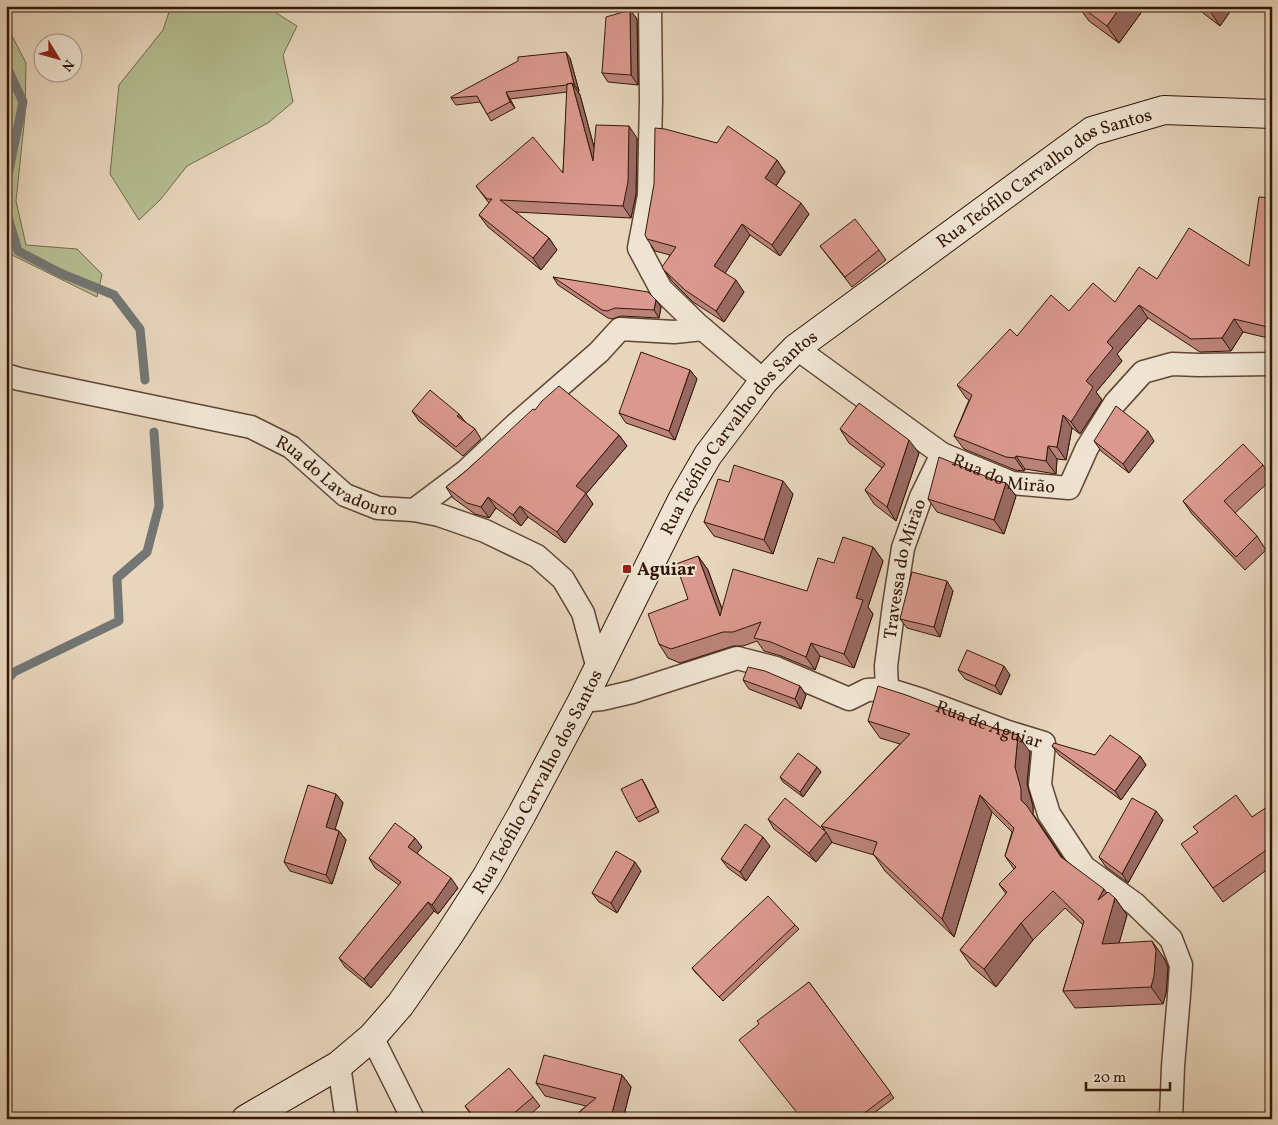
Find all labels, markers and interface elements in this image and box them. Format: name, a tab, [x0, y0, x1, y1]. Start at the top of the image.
north arrow	[32, 32, 82, 82]
text: N	[57, 55, 78, 75]
street label: Rua Teófilo Carvalho dos Santos	[932, 103, 1155, 255]
street label: Rua Teófilo Carvalho dos Santos	[655, 325, 823, 540]
street label: Rua do Lavadouro	[271, 430, 398, 523]
street label: Rua do Mirão	[948, 449, 1056, 501]
street label: Travessa do Mirão	[879, 496, 933, 641]
place label: Aguiar	[637, 558, 696, 583]
marker: Aguiar	[621, 563, 633, 575]
street label: Rua Teófilo Carvalho dos Santos	[467, 666, 610, 900]
street label: Rua de Aguiar	[932, 695, 1045, 756]
scale bar	[1086, 1060, 1169, 1092]
text: 20 m	[1093, 1068, 1126, 1089]

